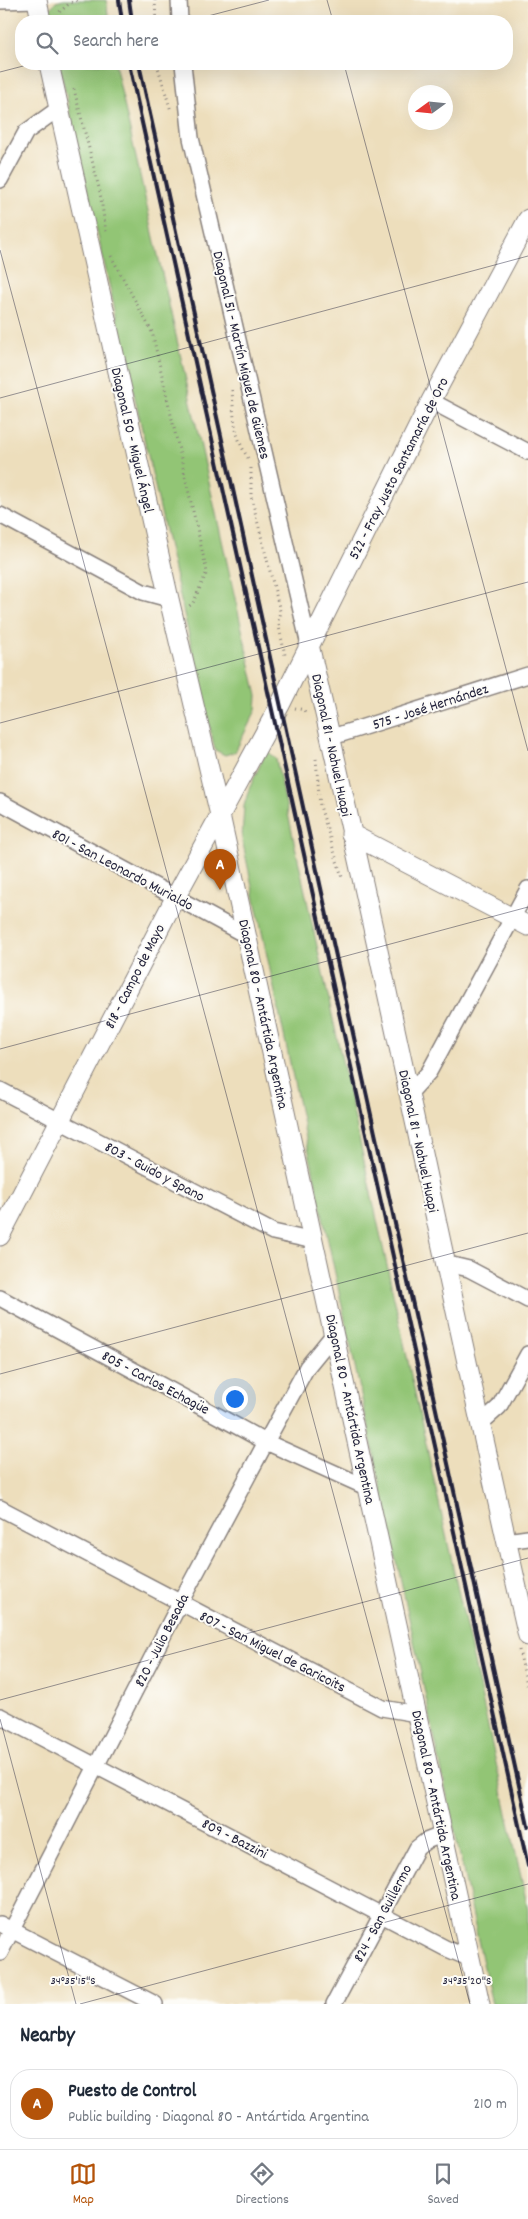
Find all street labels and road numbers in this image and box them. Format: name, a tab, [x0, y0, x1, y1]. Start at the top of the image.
street label: Diagonal 51 - Martín Miguel de Güemes	[205, 249, 275, 462]
street label: Diagonal 50 - Miguel Ángel	[104, 366, 159, 516]
street label: 522 - Fray Justo Santamaría de Oro	[344, 374, 456, 564]
street label: Diagonal 81 - Nahuel Huapi	[304, 672, 356, 819]
street label: 575 - José Hernández	[370, 679, 492, 737]
street label: 801 - San Leonardo Murialdo	[47, 824, 197, 918]
street label: Diagonal 80 - Antártida Argentina	[231, 917, 293, 1112]
street label: 818 - Campo de Mayo	[100, 921, 172, 1033]
street label: Diagonal 81 - Nahuel Huapi	[391, 1068, 443, 1215]
street label: 803 - Guido y Spano	[100, 1137, 208, 1209]
street label: Diagonal 80 - Antártida Argentina	[318, 1312, 380, 1507]
street label: 805 - Carlos Echagüe	[97, 1346, 213, 1422]
street label: 820 - Julio Besada	[130, 1590, 196, 1691]
street label: 807 - San Miguel de Garicoits	[195, 1606, 349, 1699]
street label: Diagonal 80 - Antártida Argentina	[404, 1708, 466, 1903]
street label: 809 - Bazzini	[197, 1814, 271, 1866]
street label: 824 - San Guillermo	[349, 1861, 419, 1967]

